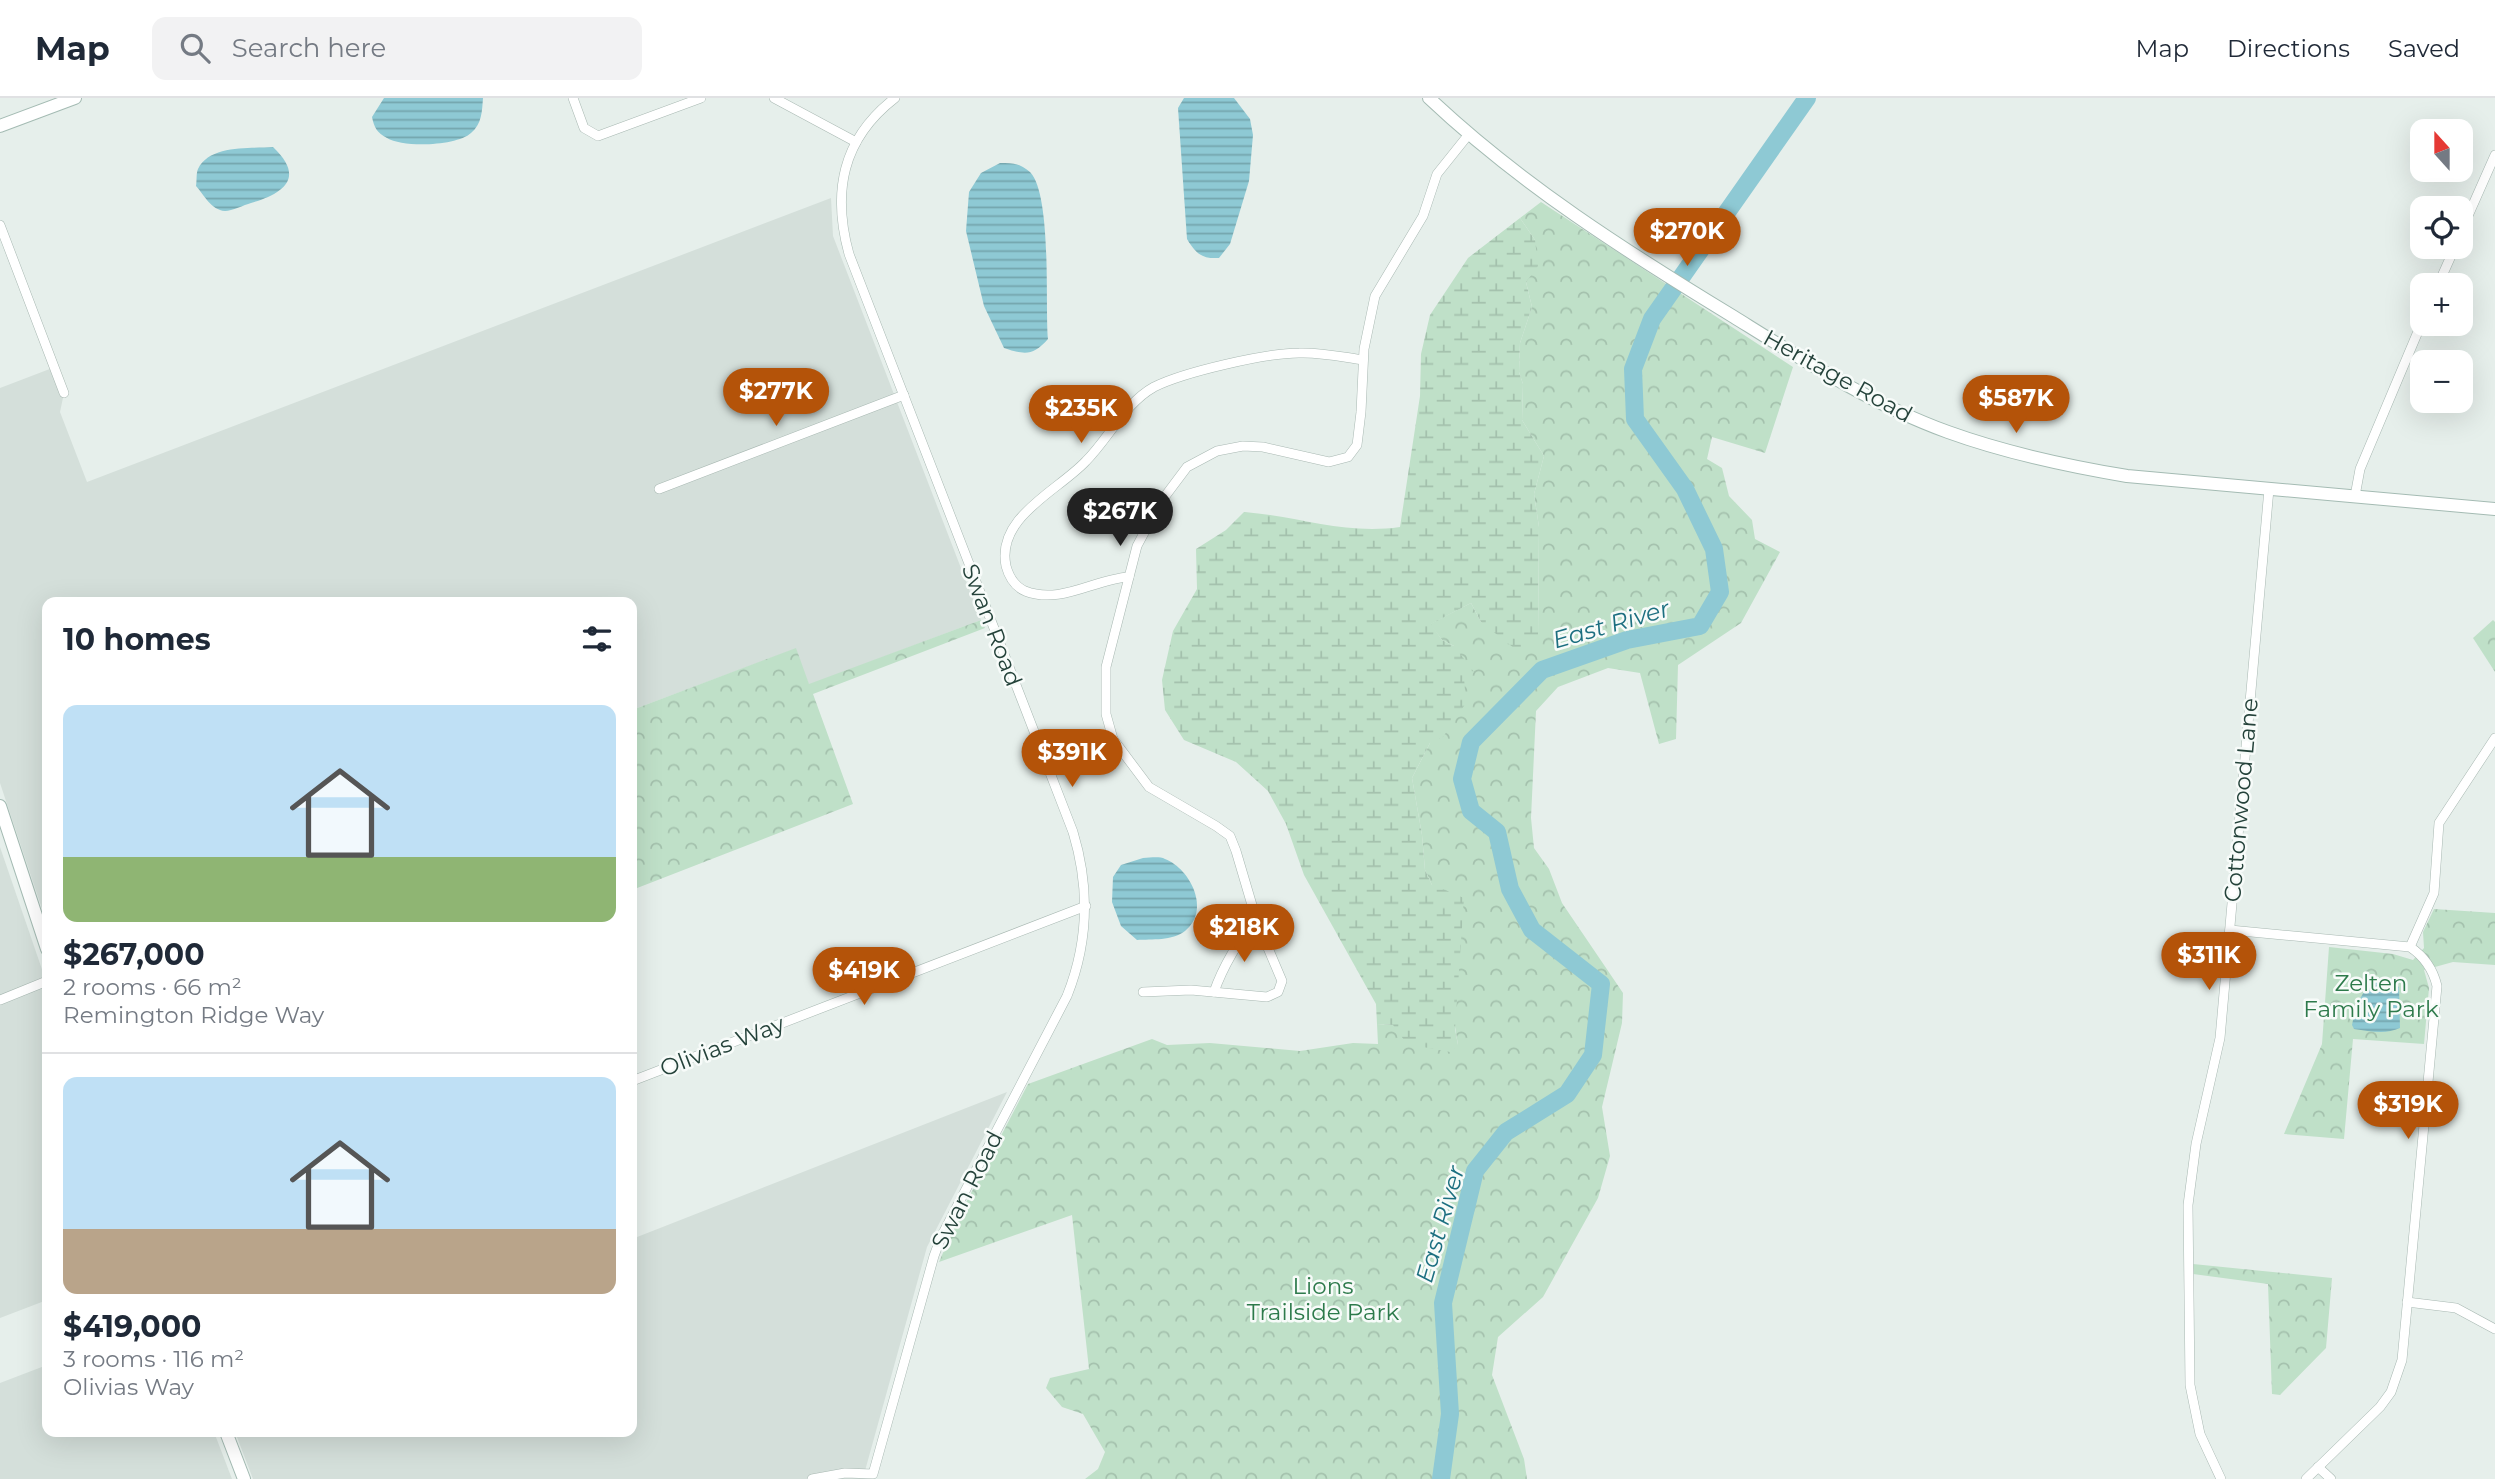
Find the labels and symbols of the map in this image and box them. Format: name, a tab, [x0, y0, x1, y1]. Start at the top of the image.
north arrow	[2410, 119, 2473, 182]
pin: $270K	[1638, 208, 1736, 268]
street label: Heritage Road	[1759, 324, 1917, 428]
pin: $277K	[727, 368, 825, 428]
pin: $587K	[1967, 376, 2065, 435]
pin: $235K	[1032, 386, 1130, 445]
pin: $267K	[1071, 489, 1169, 548]
street label: Swan Road	[956, 560, 1028, 690]
water label: East River	[1549, 593, 1674, 655]
street label: Cottonwood Lane	[2218, 697, 2264, 903]
pin: $391K	[1023, 730, 1121, 789]
pin: $218K	[1195, 904, 1293, 964]
pin: $311K	[2160, 932, 2258, 992]
pin: $419K	[815, 948, 913, 1007]
park label: Zelten Family Park	[2303, 969, 2439, 1023]
street label: Olivias Way	[656, 1009, 789, 1083]
pin: $319K	[2359, 1082, 2457, 1141]
street label: Swan Road	[925, 1126, 1009, 1254]
water label: East River	[1409, 1161, 1471, 1286]
park label: Lions Trailside Park	[1247, 1272, 1400, 1326]

